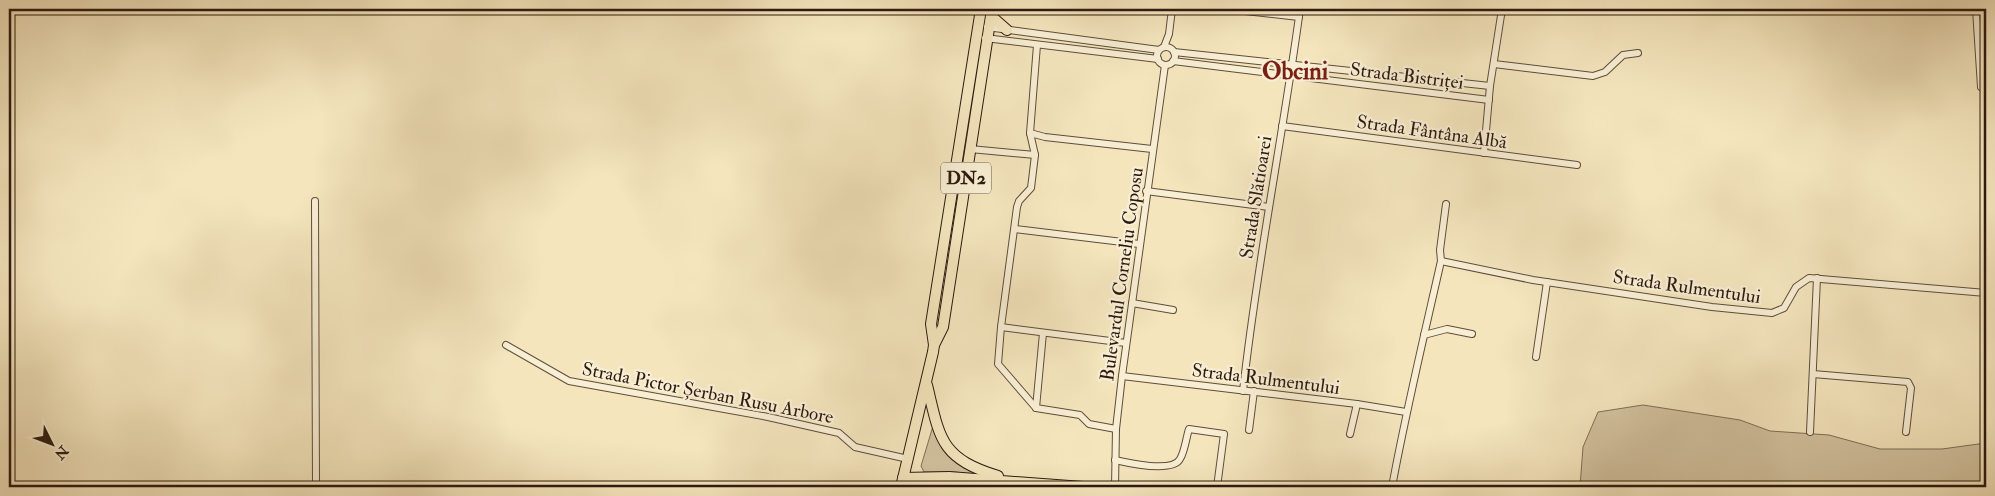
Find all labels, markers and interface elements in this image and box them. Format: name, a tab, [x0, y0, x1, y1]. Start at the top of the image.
district label: Obcini	[1262, 56, 1329, 87]
street label: Strada Bistriței	[1349, 57, 1465, 95]
street label: Strada Fântâna Albă	[1355, 110, 1509, 154]
street label: Strada Slătioarei	[1234, 134, 1278, 260]
road number: DN2	[941, 162, 991, 194]
street label: Bulevardul Corneliu Coposu	[1095, 166, 1150, 383]
street label: Strada Rulmentului	[1611, 265, 1762, 309]
street label: Strada Pictor Șerban Rusu Arbore	[580, 357, 836, 429]
street label: Strada Rulmentului	[1191, 358, 1341, 400]
north arrow	[28, 418, 78, 468]
text: N	[50, 441, 72, 463]

